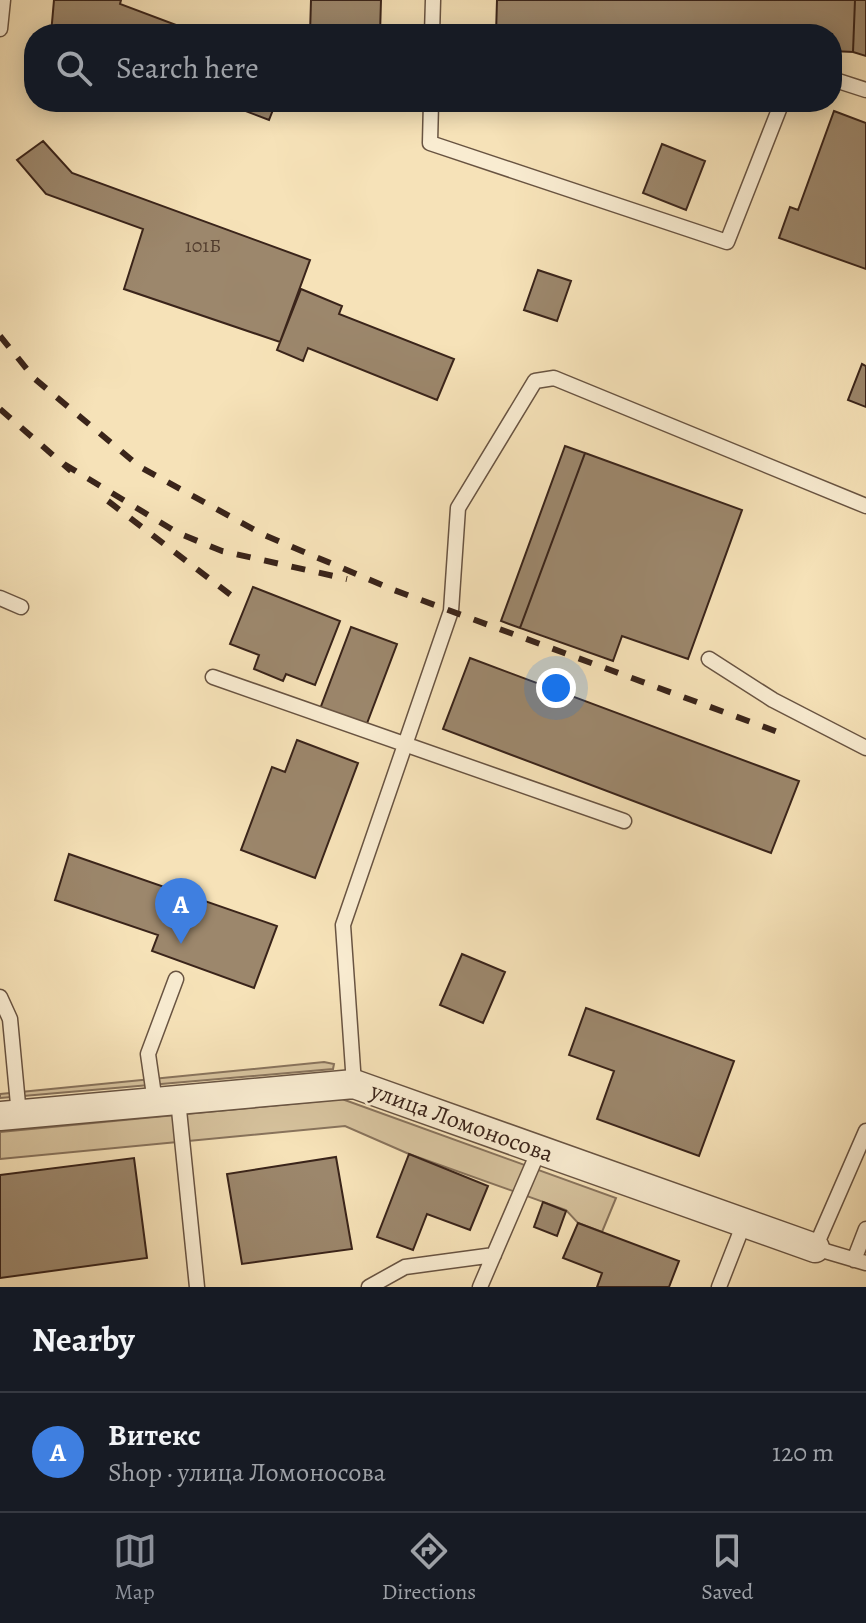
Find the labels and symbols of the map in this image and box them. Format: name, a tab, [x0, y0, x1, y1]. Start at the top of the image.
house number: 101Б	[185, 232, 221, 259]
your location	[536, 668, 576, 708]
pin: A	[155, 878, 207, 944]
street label: улица Ломоносова	[365, 1074, 558, 1170]

